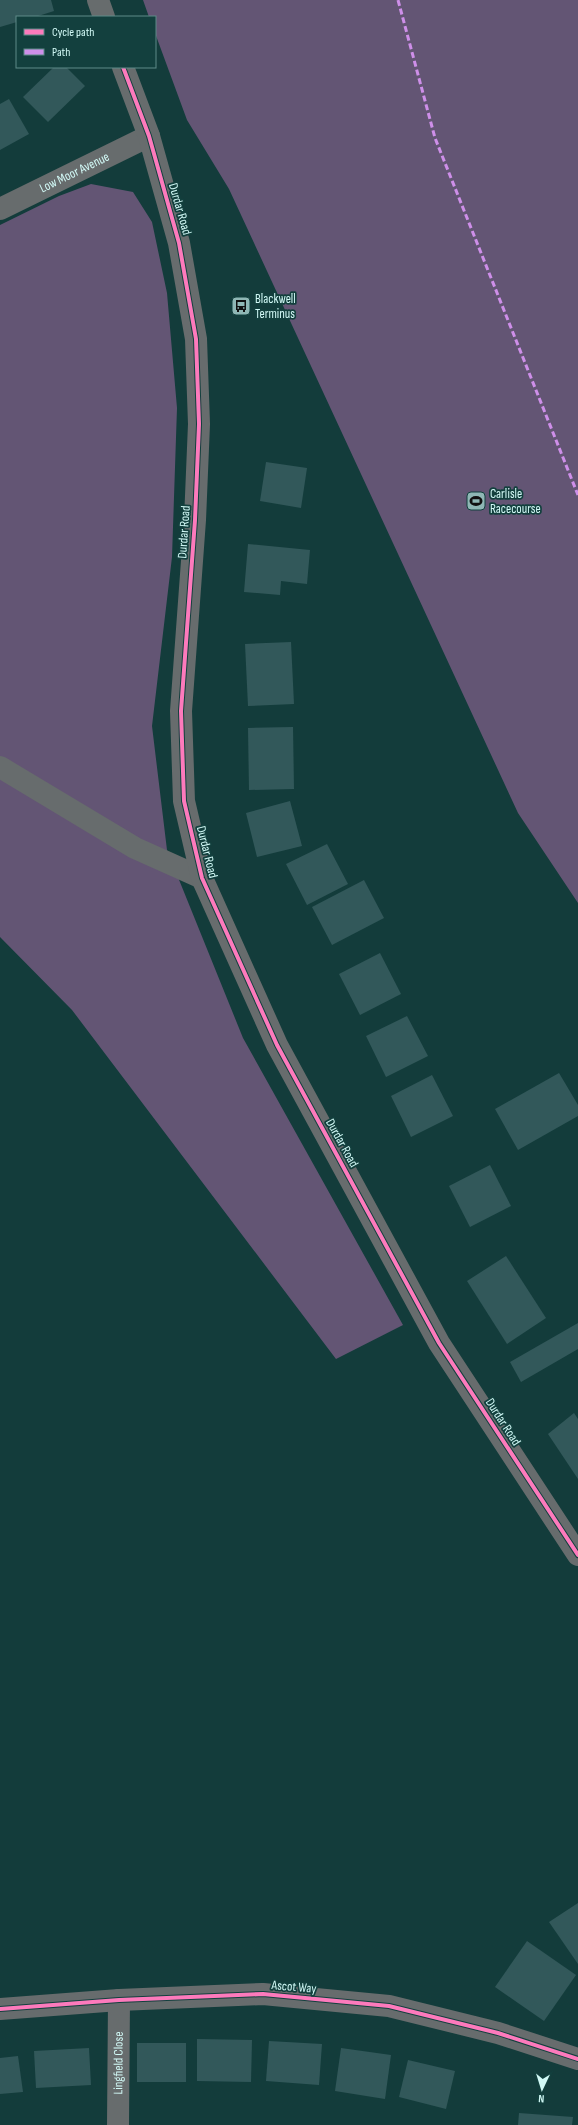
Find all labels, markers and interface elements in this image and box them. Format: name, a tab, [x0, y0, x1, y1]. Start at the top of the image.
legend	[16, 16, 156, 68]
text: Cycle path	[52, 25, 94, 40]
text: Path	[52, 45, 70, 60]
street label: Low Moor Avenue	[37, 149, 112, 196]
street label: Durdar Road	[165, 181, 195, 237]
place label: Blackwell Terminus	[255, 291, 296, 322]
bus stop icon: Blackwell Terminus	[230, 295, 252, 317]
place label: Carlisle Racecourse	[490, 486, 541, 517]
sports icon: Carlisle Racecourse	[465, 490, 487, 512]
street label: Durdar Road	[174, 505, 194, 559]
street label: Durdar Road	[193, 824, 221, 880]
street label: Durdar Road	[322, 1116, 362, 1170]
street label: Durdar Road	[482, 1395, 524, 1449]
street label: Ascot Way	[270, 1977, 317, 1997]
street label: Lingfield Close	[110, 2031, 127, 2095]
north arrow	[522, 2069, 562, 2109]
text: N	[538, 2092, 545, 2105]

